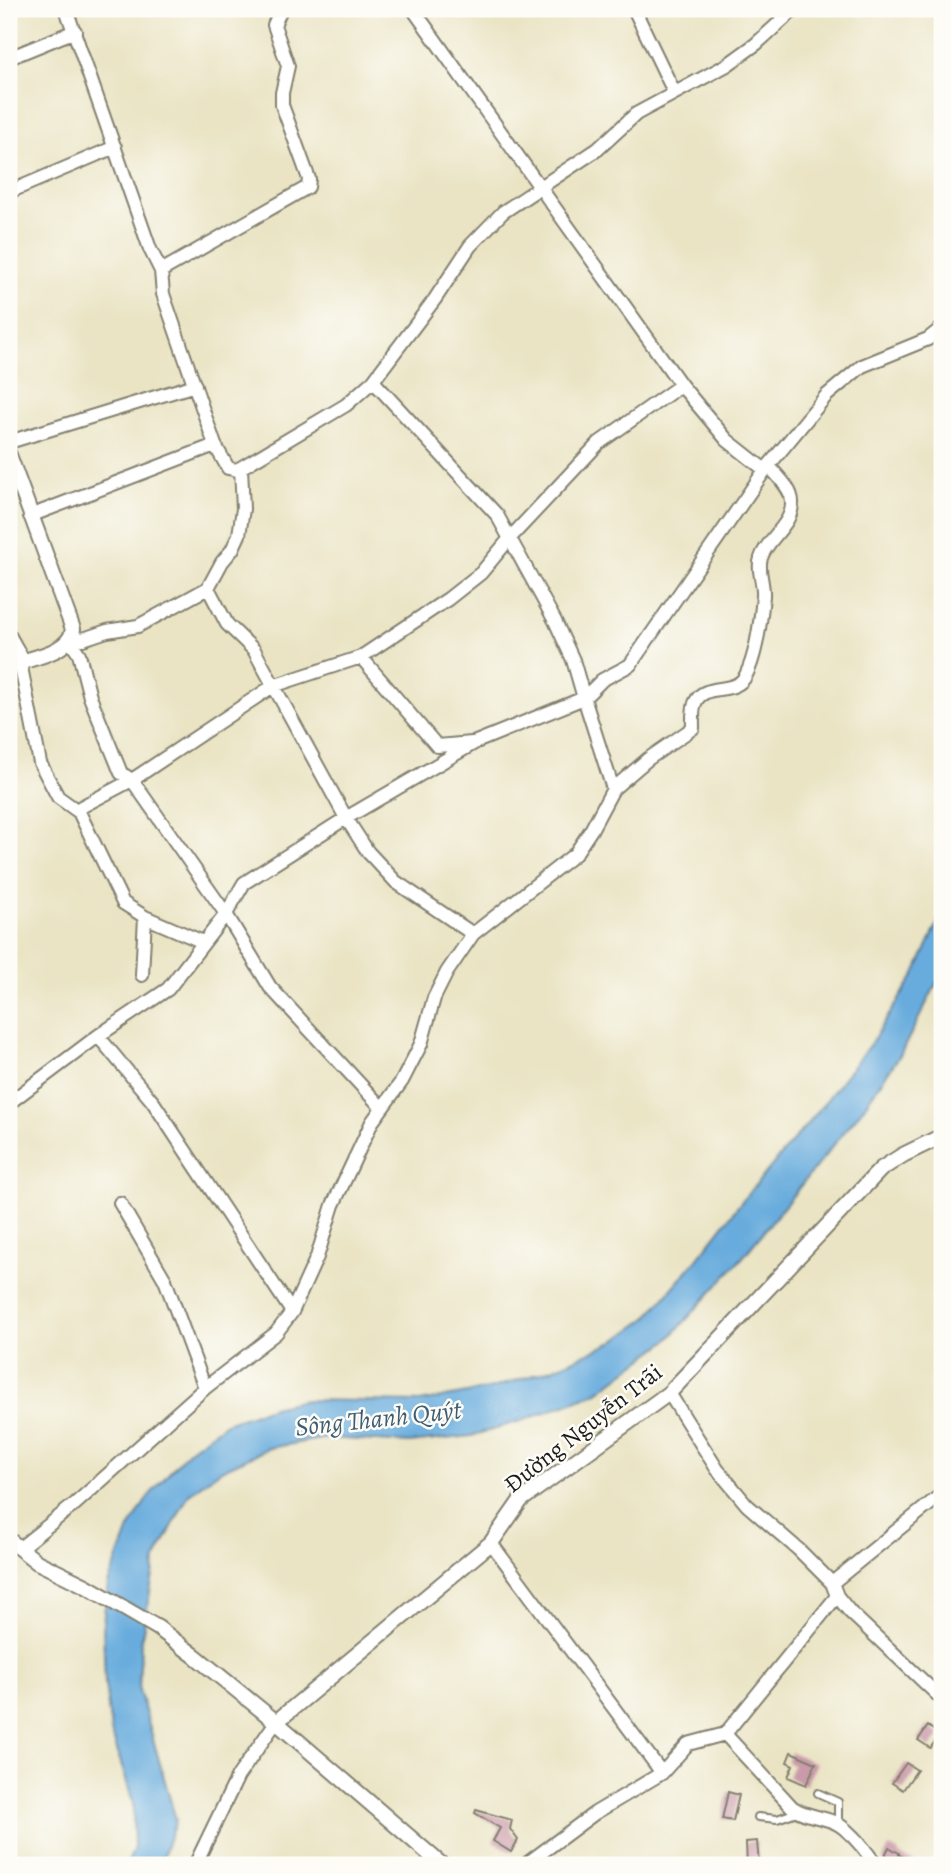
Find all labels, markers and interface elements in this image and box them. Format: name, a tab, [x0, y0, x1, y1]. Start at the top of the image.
street label: Đường Nguyễn Trãi	[497, 1356, 669, 1500]
water label: Sông Thanh Quýt	[294, 1392, 464, 1445]

